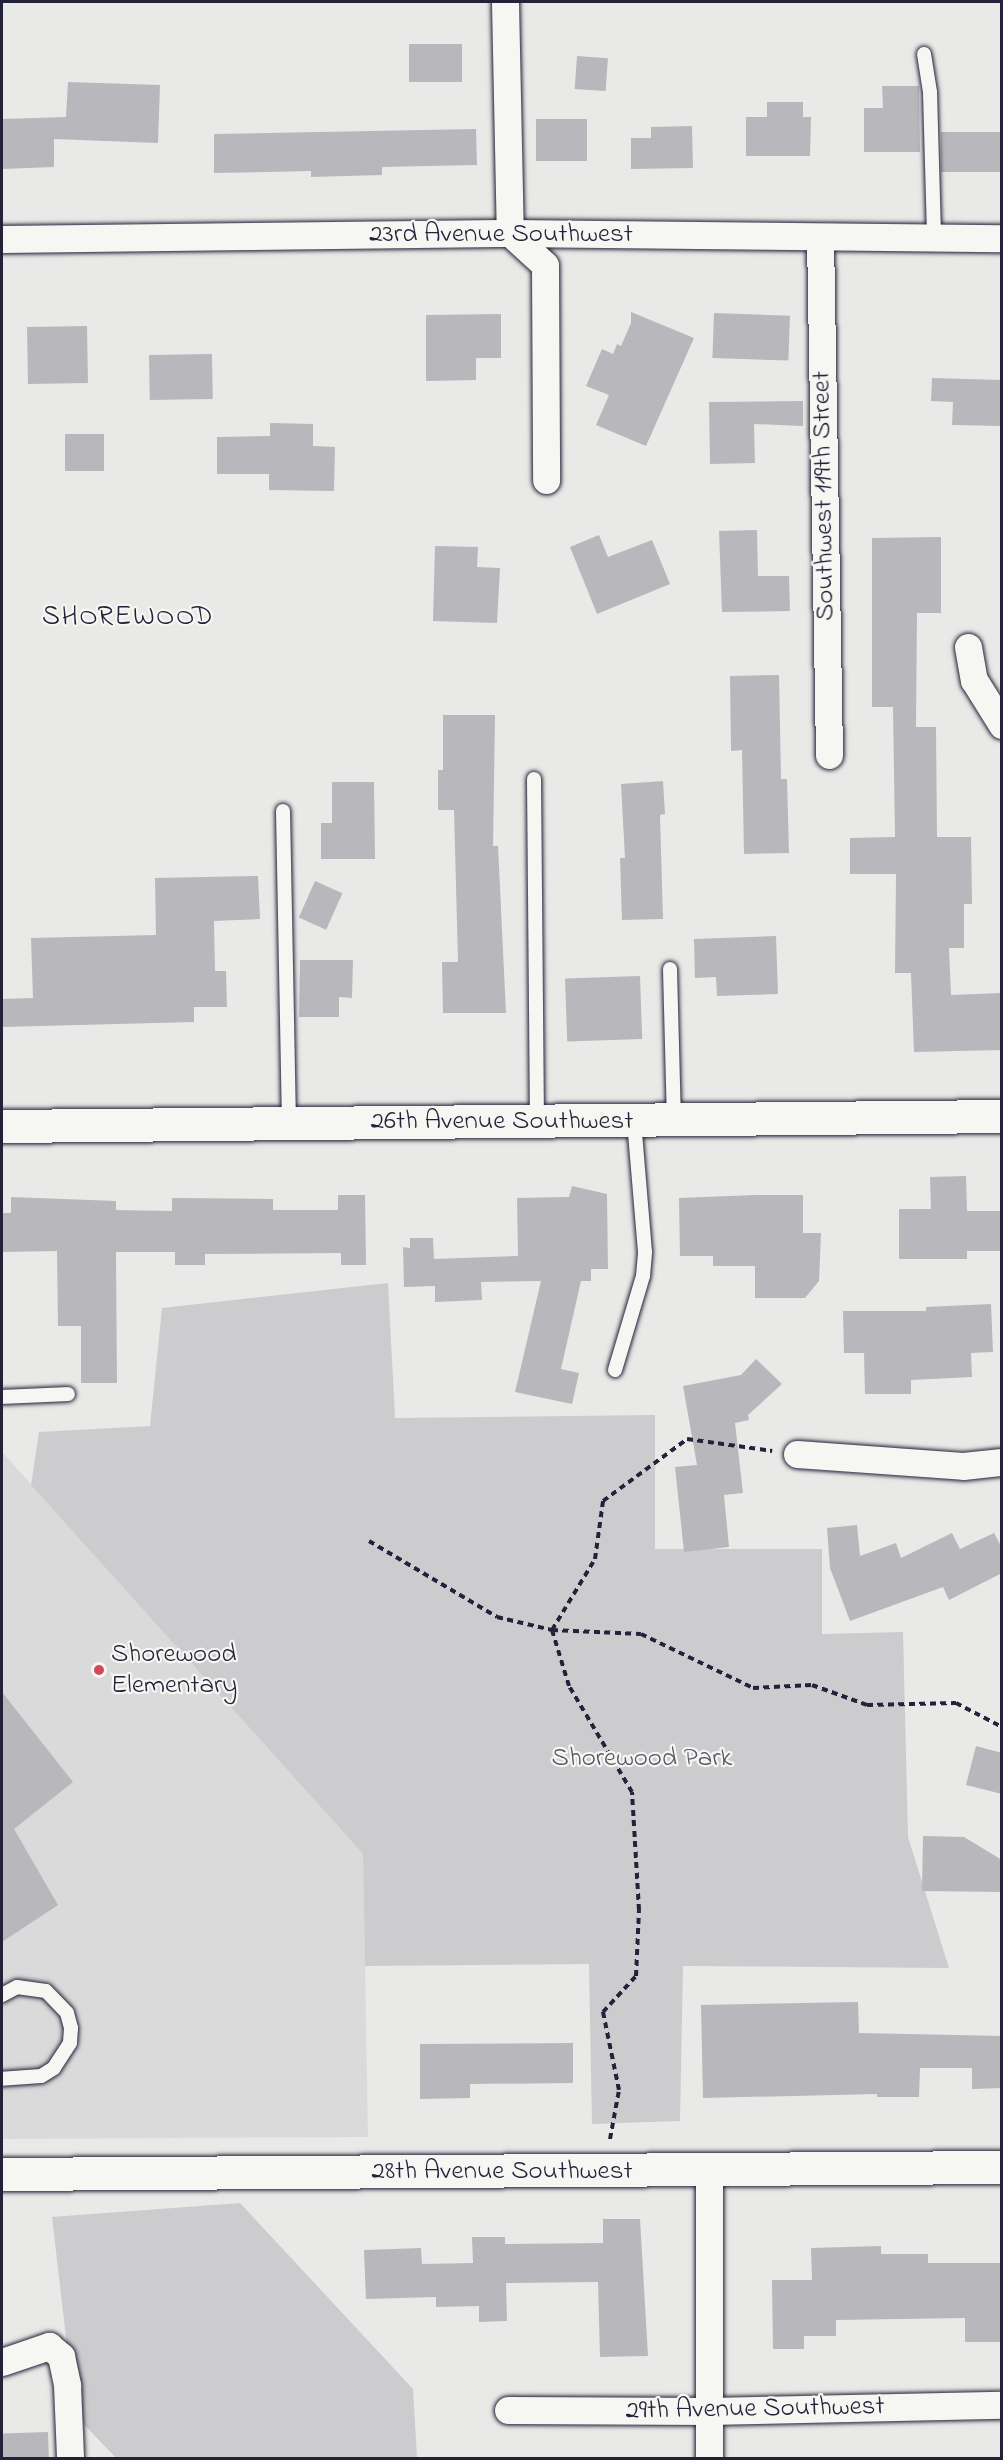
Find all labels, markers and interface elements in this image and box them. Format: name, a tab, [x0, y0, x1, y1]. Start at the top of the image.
street label: 23rd Avenue Southwest	[369, 219, 633, 251]
street label: Southwest 119th Street	[806, 371, 842, 621]
district label: SHOREWOOD	[42, 601, 214, 635]
street label: 26th Avenue Southwest	[371, 1106, 633, 1138]
place label: Shorewood Elementary	[111, 1638, 237, 1701]
marker: Shorewood Elementary	[92, 1663, 106, 1677]
park label: Shorewood Park	[552, 1743, 732, 1775]
street label: 28th Avenue Southwest	[372, 2156, 632, 2188]
street label: 29th Avenue Southwest	[625, 2391, 885, 2427]

